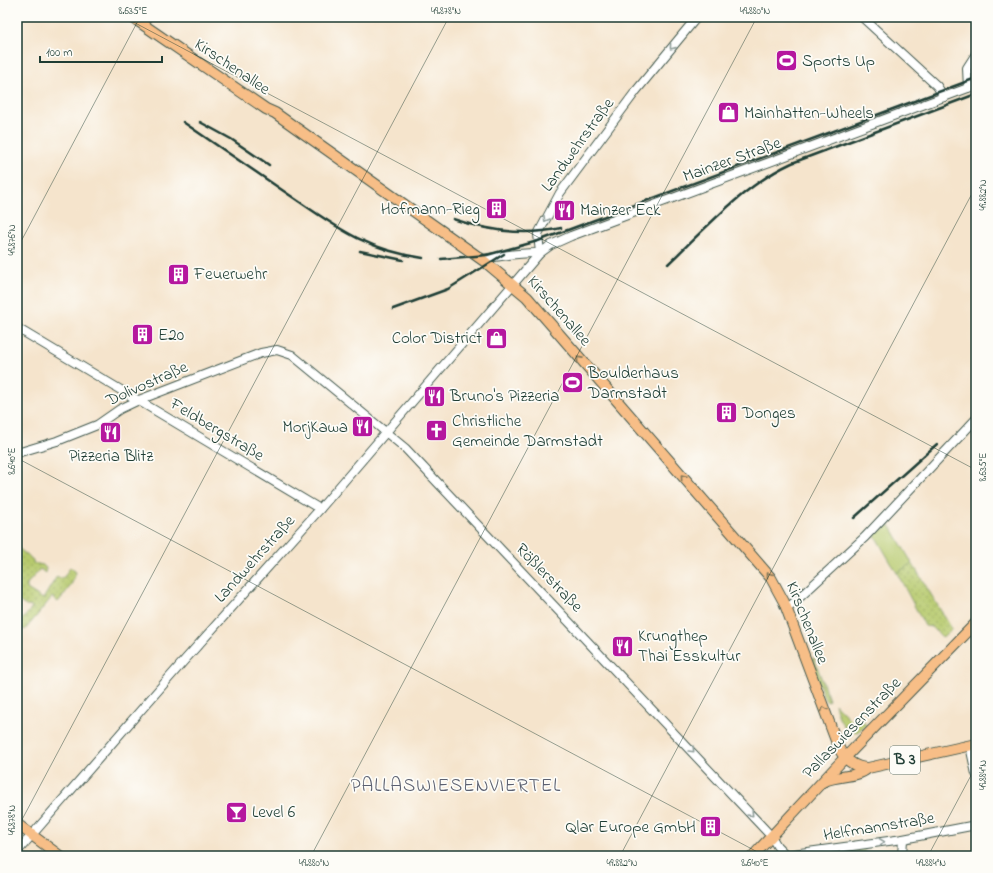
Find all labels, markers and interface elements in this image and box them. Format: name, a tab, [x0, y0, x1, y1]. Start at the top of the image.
text: 8.635°E	[119, 4, 147, 19]
text: 49.878°N	[431, 4, 461, 19]
text: 49.880°N	[740, 4, 770, 19]
street label: Kirschenallee	[189, 32, 275, 102]
scale bar	[40, 38, 162, 64]
one-way arrow	[669, 43, 676, 50]
text: 100 m	[46, 44, 73, 62]
sports icon: Sports Up	[773, 48, 799, 74]
place label: Sports Up	[802, 49, 875, 74]
street label: Landwehrstraße	[535, 93, 621, 197]
shop icon: Mainhatten-Wheels	[716, 100, 742, 126]
place label: Mainhatten-Wheels	[744, 101, 874, 126]
street label: Mainzer Straße	[679, 131, 785, 189]
text: 49.882°N	[976, 179, 991, 211]
building icon: Hofmann-Rieg	[483, 196, 509, 222]
place label: Hofmann-Rieg	[381, 197, 480, 224]
restaurant icon: Mainzer Eck	[552, 197, 578, 223]
place label: Mainzer Eck	[580, 198, 661, 223]
one-way arrow	[543, 215, 550, 223]
text: 49.876°N	[5, 224, 20, 255]
building icon: Feuerwehr	[166, 261, 192, 287]
place label: Feuerwehr	[193, 262, 268, 287]
street label: Kirschenallee	[521, 270, 597, 352]
building icon: E20	[130, 322, 156, 348]
place label: E20	[158, 323, 184, 348]
shop icon: Color District	[484, 325, 510, 351]
place label: Color District	[392, 326, 482, 351]
street label: Dolivostraße	[101, 355, 192, 414]
one-way arrow	[577, 356, 584, 363]
place label: Boulderhaus Darmstadt	[587, 361, 679, 406]
sports icon: Boulderhaus Darmstadt	[560, 370, 586, 396]
restaurant icon: Bruno's Pizzeria	[421, 383, 447, 409]
place label: Bruno's Pizzeria	[449, 384, 560, 409]
street label: Feldbergstraße	[163, 392, 269, 470]
building icon: Donges	[714, 400, 740, 426]
place label: Donges	[741, 401, 796, 428]
place label: Christliche Gemeinde Darmstadt	[452, 409, 603, 454]
restaurant icon: MorjKawa	[350, 414, 376, 440]
place label: MorjKawa	[282, 415, 348, 440]
church icon: Christliche Gemeinde Darmstadt	[423, 418, 449, 444]
restaurant icon: Pizzeria Blitz	[98, 419, 124, 445]
place label: Pizzeria Blitz	[69, 444, 154, 469]
text: 8.640°E	[5, 447, 20, 475]
text: 8.635°E	[976, 453, 991, 481]
one-way arrow	[681, 474, 688, 482]
street label: Landwehrstraße	[209, 509, 302, 609]
street label: Rößlerstraße	[510, 538, 589, 618]
one-way arrow	[766, 572, 774, 579]
street label: Kirschenallee	[779, 578, 835, 668]
place label: Krungthep Thai Esskultur	[638, 624, 741, 669]
restaurant icon: Krungthep Thai Esskultur	[610, 633, 636, 659]
street label: Pallaswiesenstraße	[797, 671, 908, 785]
one-way arrow	[820, 706, 829, 713]
one-way arrow	[687, 745, 695, 753]
road number: B 3	[890, 746, 920, 774]
text: 49.884°N	[976, 760, 991, 790]
district label: PALLASWIESENVIERTEL	[351, 773, 561, 800]
bar icon: Level 6	[223, 799, 249, 825]
place label: Level 6	[252, 800, 296, 825]
text: 49.878°N	[5, 805, 20, 835]
street label: Helfmannstraße	[822, 806, 937, 848]
one-way arrow	[746, 809, 754, 817]
building icon: Qlar Europe GmbH	[698, 814, 724, 840]
place label: Qlar Europe GmbH	[566, 815, 696, 840]
one-way arrow	[879, 838, 885, 847]
text: 49.880°N	[299, 856, 329, 871]
text: 49.882°N	[606, 856, 638, 871]
text: 8.640°E	[741, 856, 769, 871]
text: 49.884°N	[916, 856, 946, 871]

